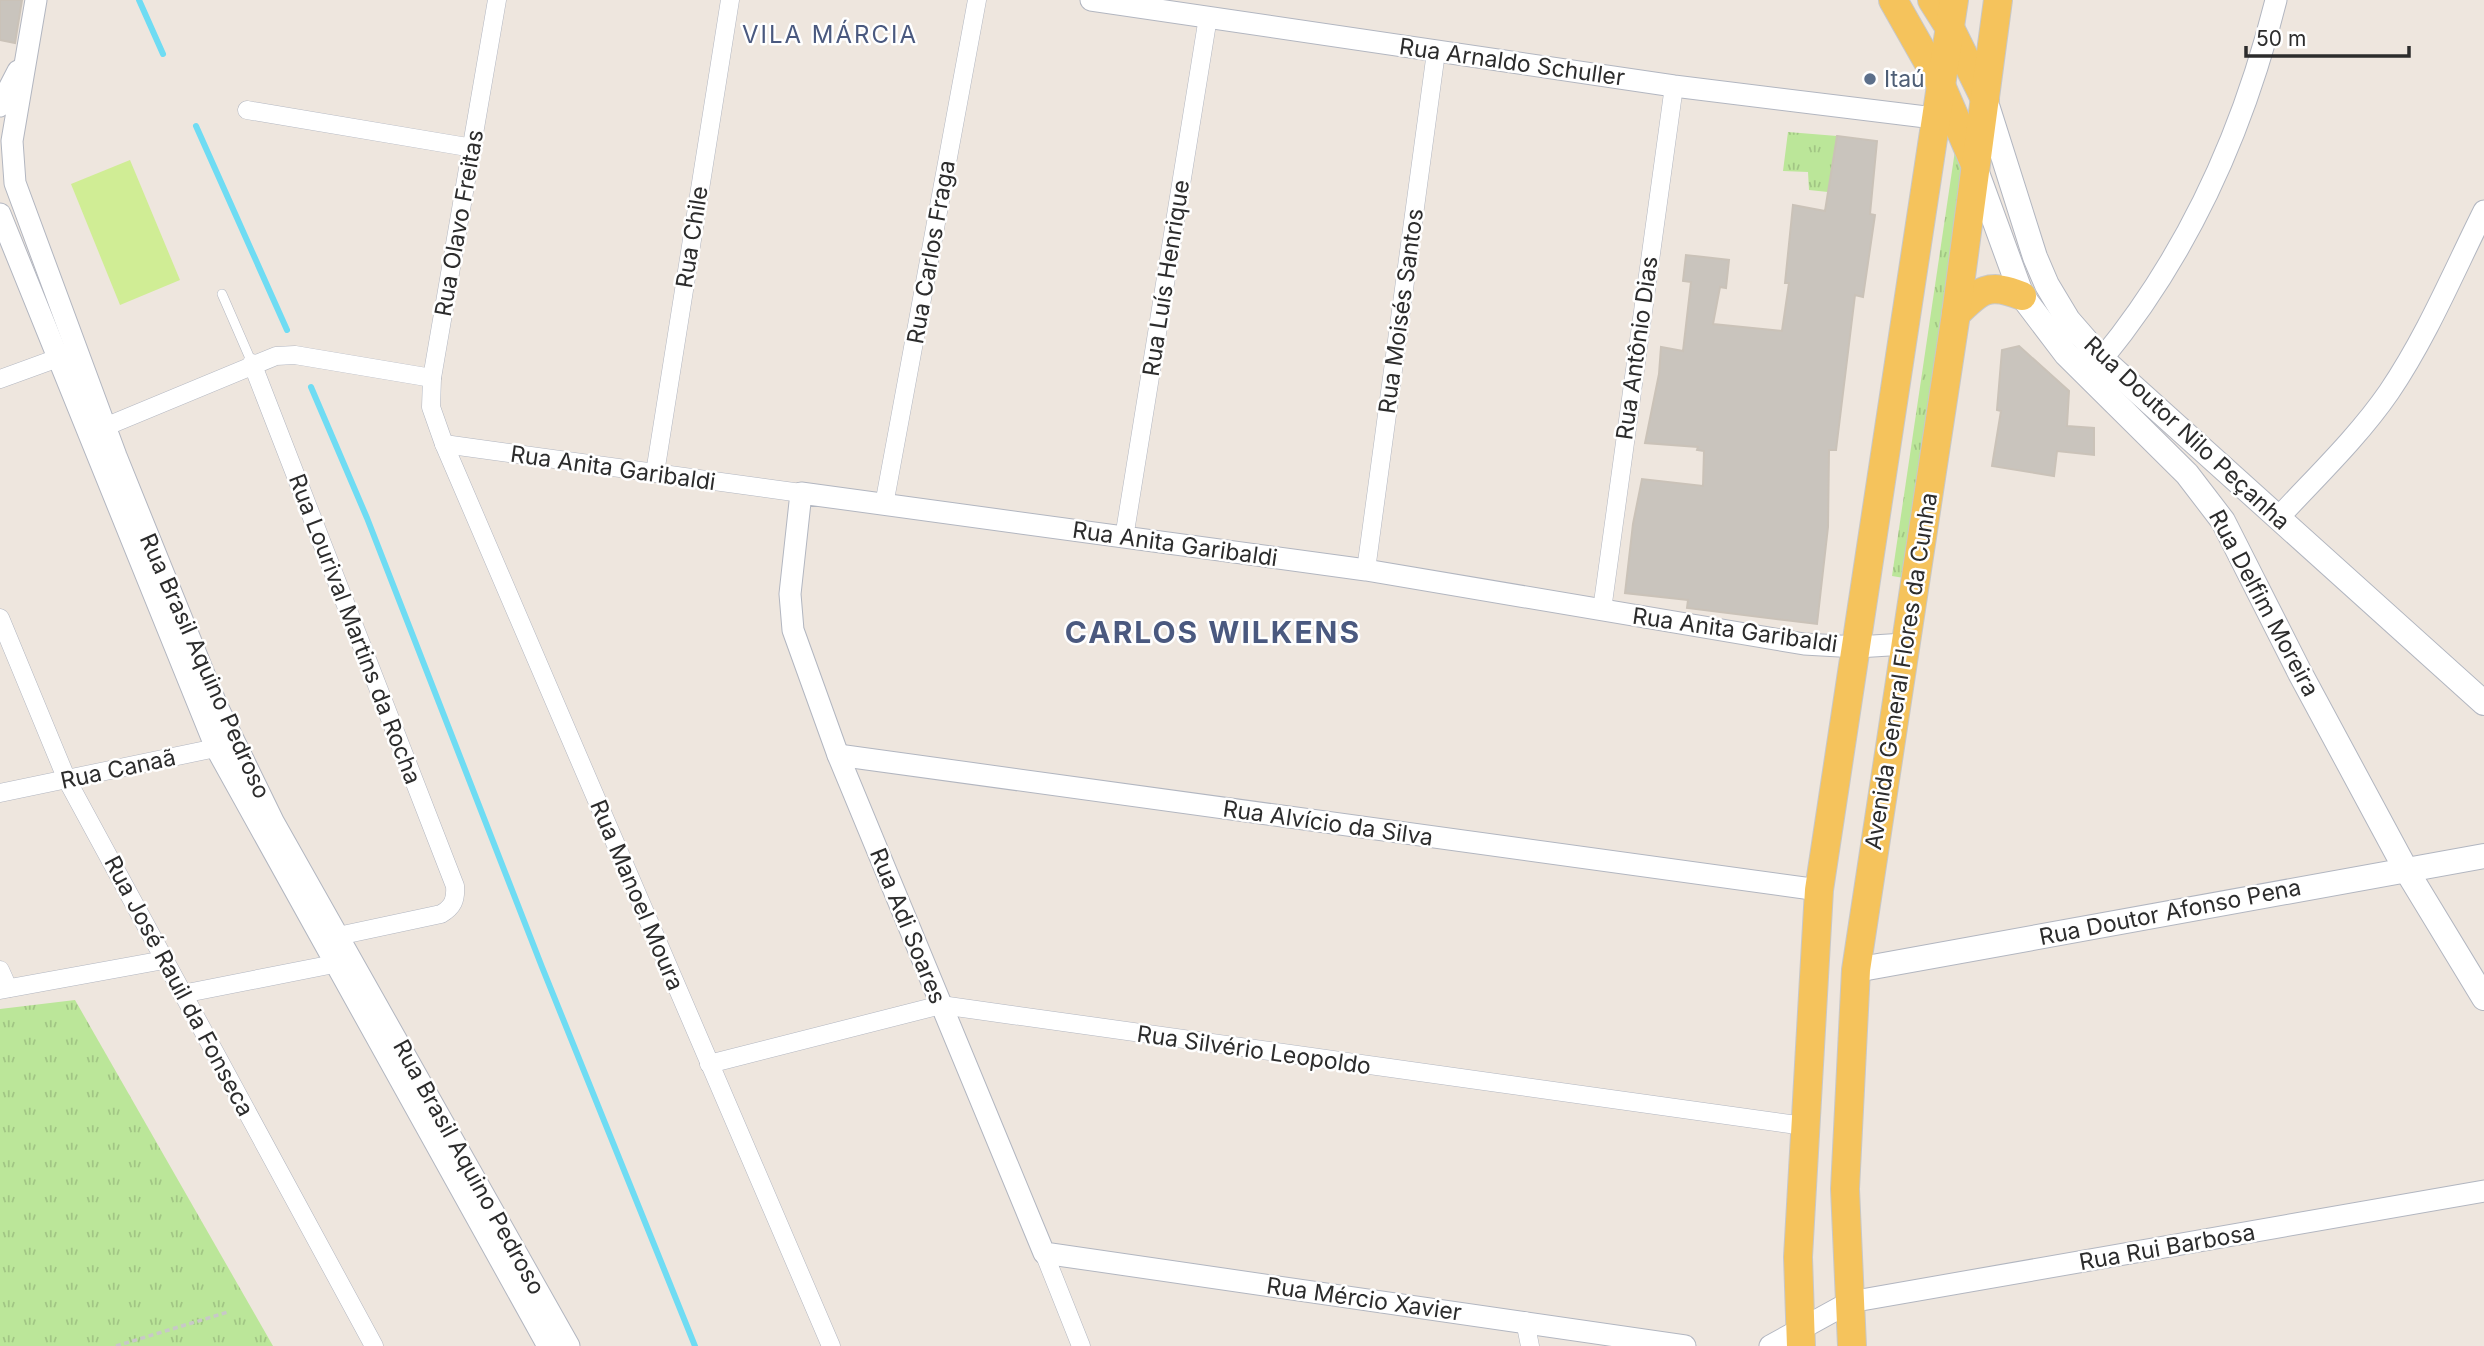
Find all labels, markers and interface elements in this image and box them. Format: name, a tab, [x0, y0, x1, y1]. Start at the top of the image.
scale bar	[2246, 14, 2409, 58]
district label: VILA MÁRCIA	[742, 19, 918, 49]
text: 50 m	[2256, 26, 2306, 51]
street label: Rua Arnaldo Schuller	[1397, 32, 1627, 92]
place label: Itaú	[1884, 65, 1925, 93]
marker: Itaú	[1862, 71, 1878, 87]
street label: Rua Olavo Freitas	[429, 127, 489, 319]
street label: Rua Carlos Fraga	[901, 158, 961, 346]
street label: Rua Luís Henrique	[1137, 178, 1195, 378]
street label: Rua Chile	[670, 184, 714, 290]
street label: Rua Moisés Santos	[1373, 207, 1429, 415]
street label: Rua Antônio Dias	[1610, 254, 1664, 442]
street label: Rua Doutor Nilo Peçanha	[2078, 330, 2296, 536]
street label: Rua Anita Garibaldi	[509, 440, 717, 496]
street label: Rua Lourival Martins da Rocha	[283, 470, 427, 788]
street label: Avenida General Flores da Cunha	[1859, 490, 1943, 852]
street label: Rua Delfim Moreira	[2203, 505, 2325, 701]
street label: Rua Anita Garibaldi	[1071, 516, 1279, 572]
street label: Rua Brasil Aquino Pedroso	[134, 529, 276, 803]
street label: Rua Anita Garibaldi	[1631, 602, 1839, 658]
district label: CARLOS WILKENS	[1065, 614, 1361, 650]
street label: Rua Canaã	[58, 743, 178, 795]
street label: Rua Alvício da Silva	[1221, 794, 1435, 852]
street label: Rua Manoel Moura	[584, 796, 690, 994]
street label: Rua Adi Soares	[864, 844, 952, 1008]
street label: Rua José Rauil da Fonseca	[98, 851, 260, 1121]
street label: Rua Doutor Afonso Pena	[2037, 873, 2303, 951]
street label: Rua Silvério Leopoldo	[1135, 1020, 1373, 1080]
street label: Rua Brasil Aquino Pedroso	[387, 1035, 551, 1299]
street label: Rua Rui Barbosa	[2077, 1218, 2257, 1276]
street label: Rua Mércio Xavier	[1265, 1271, 1464, 1327]

